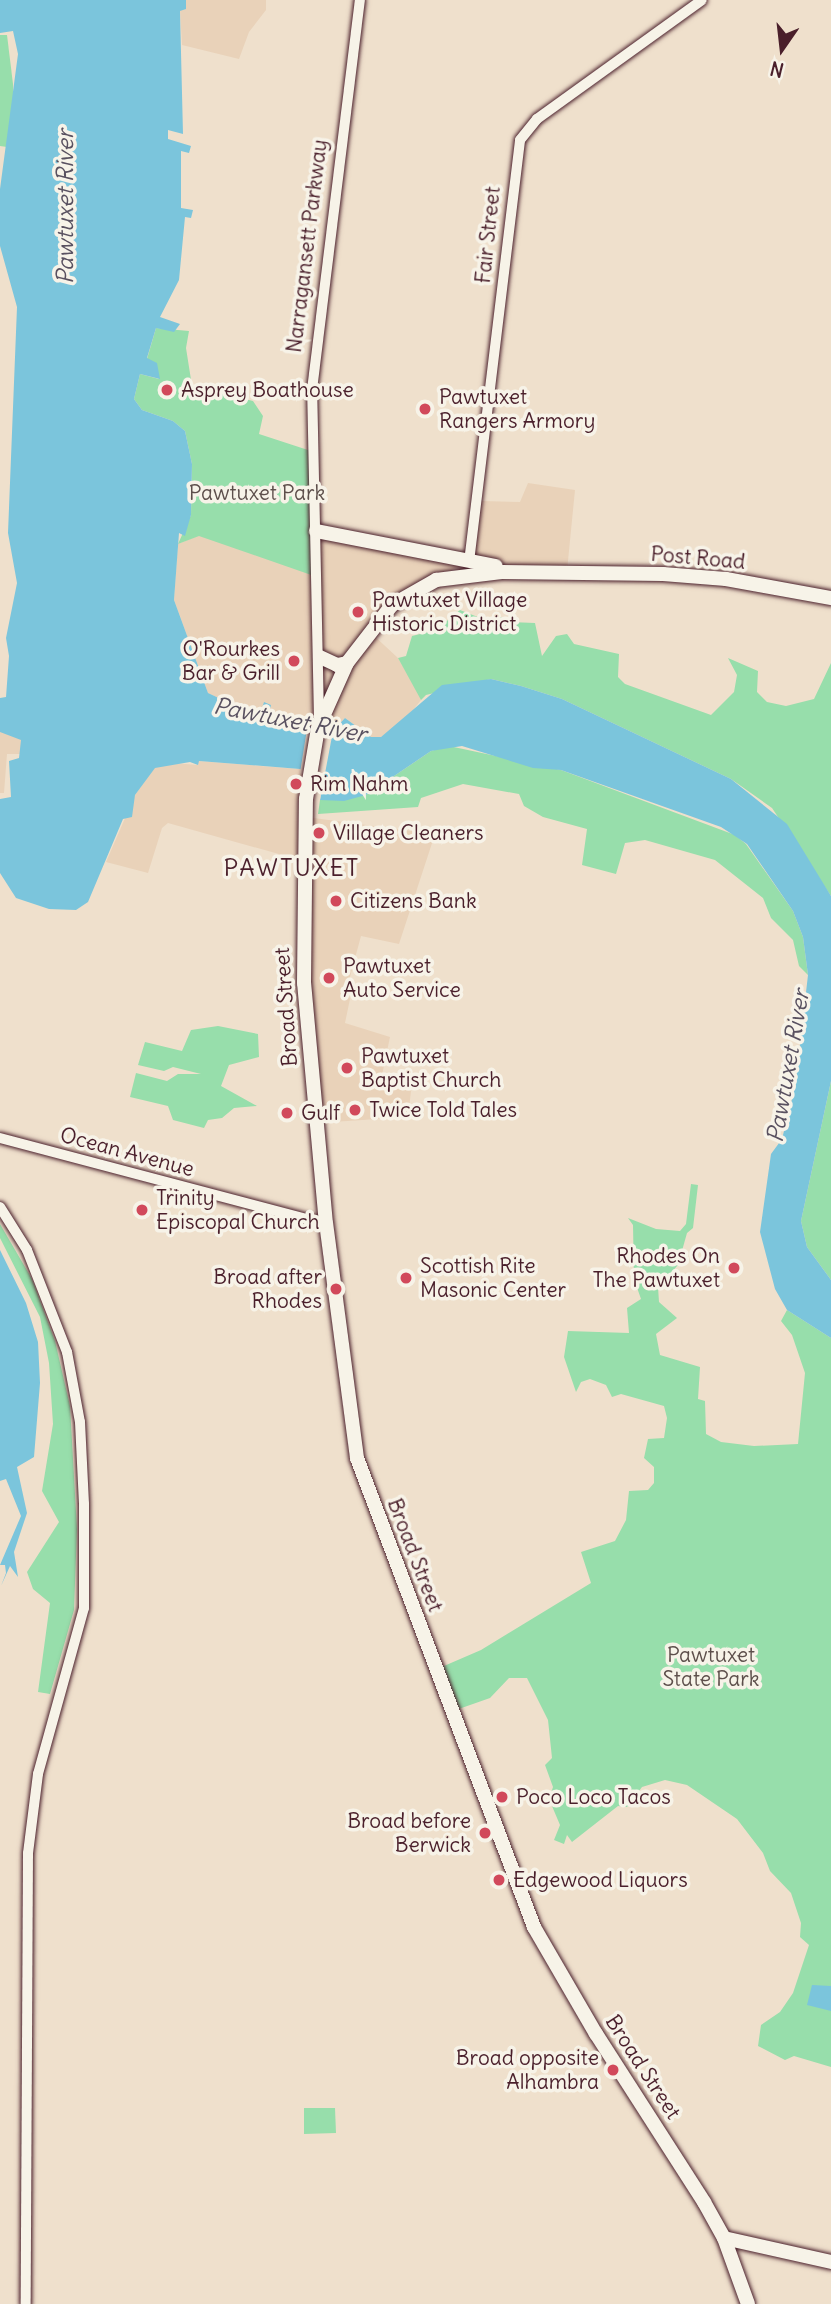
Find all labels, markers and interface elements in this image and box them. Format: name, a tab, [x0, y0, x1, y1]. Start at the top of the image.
north arrow	[747, 14, 817, 84]
text: N	[768, 56, 786, 83]
water label: Pawtuxet River	[51, 130, 79, 284]
street label: Narragansett Parkway	[281, 138, 333, 354]
street label: Fair Street	[470, 185, 506, 285]
place label: Asprey Boathouse	[181, 377, 354, 403]
marker: Asprey Boathouse	[159, 382, 175, 398]
place label: Pawtuxet Rangers Armory	[439, 384, 595, 434]
marker: Pawtuxet Rangers Armory	[417, 401, 433, 417]
park label: Pawtuxet Park	[189, 480, 325, 506]
street label: Post Road	[650, 541, 746, 575]
place label: Pawtuxet Village Historic District	[372, 587, 527, 637]
marker: Pawtuxet Village Historic District	[350, 604, 366, 620]
place label: O'Rourkes Bar & Grill	[182, 636, 280, 686]
marker: O'Rourkes Bar & Grill	[286, 653, 302, 669]
water label: Pawtuxet River	[211, 692, 369, 748]
place label: Rim Nahm	[310, 771, 408, 797]
marker: Rim Nahm	[288, 776, 304, 792]
place label: Village Cleaners	[333, 820, 484, 846]
marker: Village Cleaners	[311, 825, 327, 841]
district label: PAWTUXET	[225, 854, 359, 882]
place label: Citizens Bank	[350, 888, 477, 914]
marker: Citizens Bank	[328, 893, 344, 909]
street label: Broad Street	[269, 947, 303, 1067]
place label: Pawtuxet Auto Service	[343, 953, 461, 1003]
marker: Pawtuxet Auto Service	[321, 970, 337, 986]
water label: Pawtuxet River	[761, 987, 815, 1145]
place label: Pawtuxet Baptist Church	[361, 1043, 501, 1093]
marker: Pawtuxet Baptist Church	[339, 1060, 355, 1076]
place label: Twice Told Tales	[369, 1097, 517, 1123]
place label: Gulf	[301, 1100, 340, 1126]
marker: Twice Told Tales	[347, 1102, 363, 1118]
marker: Gulf	[279, 1105, 295, 1121]
street label: Ocean Avenue	[57, 1122, 197, 1182]
place label: Trinity Episcopal Church	[156, 1185, 320, 1235]
marker: Trinity Episcopal Church	[134, 1202, 150, 1218]
place label: Rhodes On The Pawtuxet	[593, 1243, 720, 1293]
place label: Scottish Rite Masonic Center	[420, 1253, 566, 1303]
marker: Rhodes On The Pawtuxet	[726, 1260, 742, 1276]
place label: Broad after Rhodes	[213, 1264, 322, 1314]
marker: Scottish Rite Masonic Center	[398, 1270, 414, 1286]
marker: Broad after Rhodes	[328, 1281, 344, 1297]
street label: Broad Street	[382, 1495, 448, 1615]
park label: Pawtuxet State Park	[663, 1642, 759, 1692]
place label: Poco Loco Tacos	[516, 1784, 671, 1810]
marker: Poco Loco Tacos	[494, 1789, 510, 1805]
place label: Broad before Berwick	[347, 1808, 471, 1858]
marker: Broad before Berwick	[477, 1825, 493, 1841]
place label: Edgewood Liquors	[513, 1867, 688, 1893]
marker: Edgewood Liquors	[491, 1872, 507, 1888]
street label: Broad Street	[600, 2010, 686, 2124]
place label: Broad opposite Alhambra	[456, 2045, 599, 2095]
marker: Broad opposite Alhambra	[605, 2062, 621, 2078]

